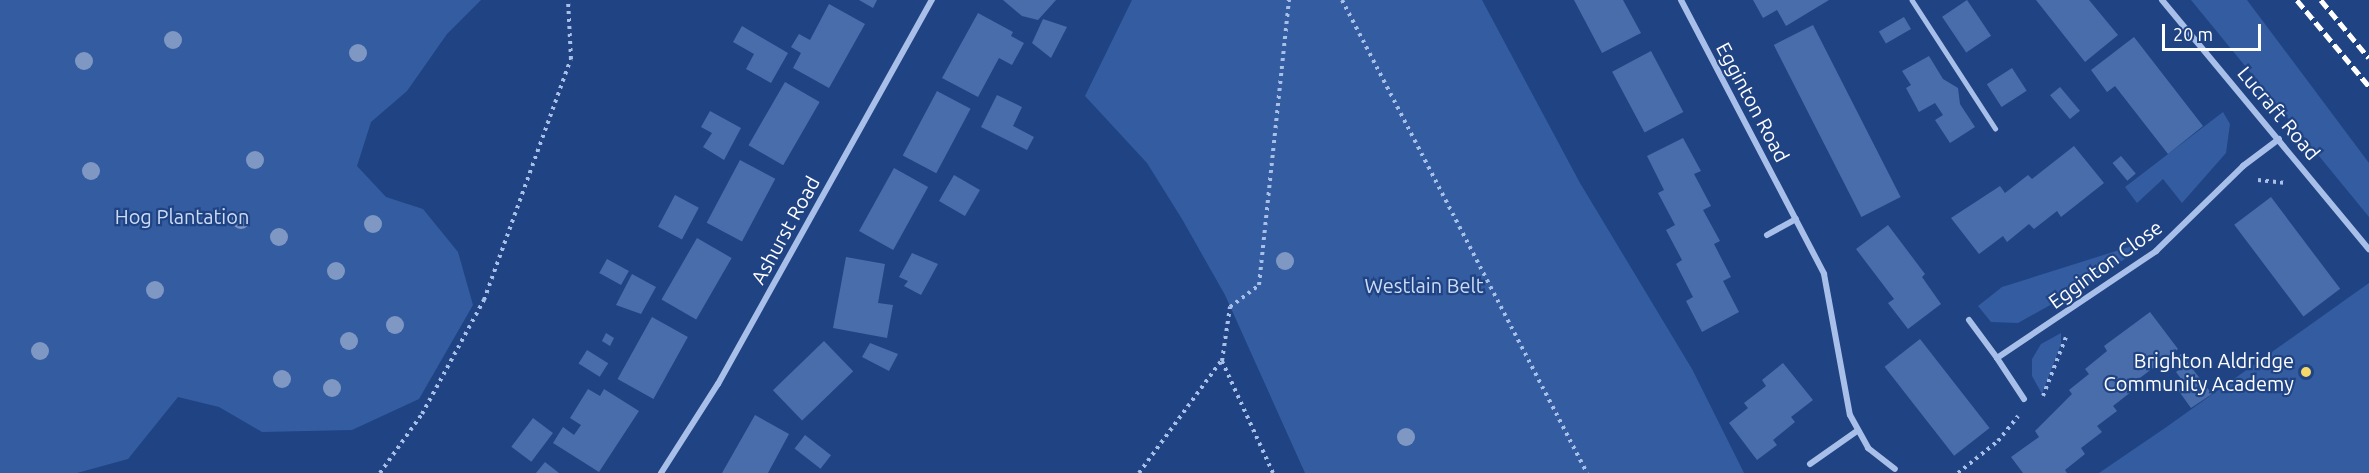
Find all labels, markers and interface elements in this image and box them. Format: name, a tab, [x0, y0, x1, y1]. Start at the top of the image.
scale bar	[2165, 12, 2264, 50]
text: 20 m	[2173, 24, 2213, 44]
street label: Egginton Road	[1711, 38, 1795, 166]
street label: Lucraft Road	[2233, 61, 2325, 165]
street label: Ashurst Road	[746, 172, 824, 288]
park label: Hog Plantation	[115, 204, 249, 228]
street label: Egginton Close	[2043, 215, 2167, 313]
park label: Westlain Belt	[1364, 273, 1484, 297]
place label: Brighton Aldridge Community Academy	[2104, 348, 2294, 395]
marker: Brighton Aldridge Community Academy	[2299, 365, 2313, 379]

